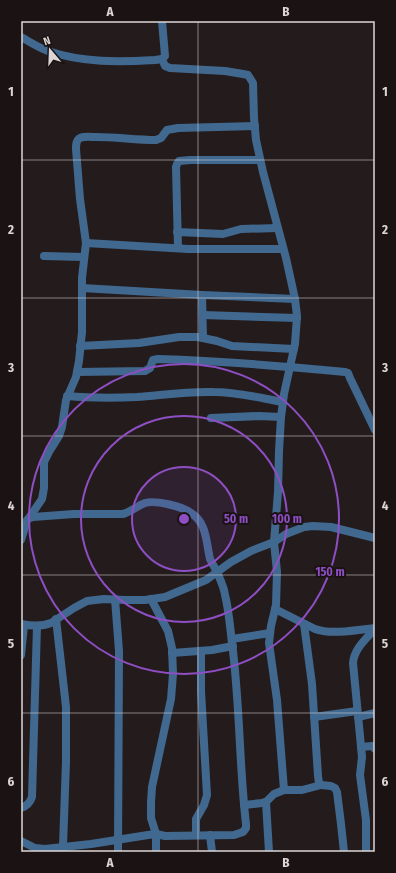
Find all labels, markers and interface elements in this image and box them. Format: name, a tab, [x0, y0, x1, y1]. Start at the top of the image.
text: A	[105, 4, 114, 19]
text: B	[282, 4, 290, 19]
north arrow	[30, 30, 70, 70]
text: N	[42, 34, 52, 48]
text: 1	[8, 84, 14, 99]
text: 1	[382, 84, 388, 99]
text: 2	[7, 222, 14, 237]
text: 2	[381, 222, 388, 237]
text: 3	[7, 360, 14, 375]
text: 3	[381, 360, 388, 375]
text: 4	[8, 498, 15, 513]
text: 4	[382, 498, 389, 513]
centre of rings	[177, 512, 191, 526]
text: 50 m	[224, 512, 248, 526]
text: 100 m	[272, 512, 302, 526]
text: 150 m	[315, 565, 345, 579]
text: 5	[8, 636, 14, 651]
text: 5	[382, 636, 388, 651]
text: 6	[8, 774, 15, 789]
text: 6	[382, 774, 389, 789]
text: A	[105, 855, 114, 870]
text: B	[282, 855, 290, 870]

